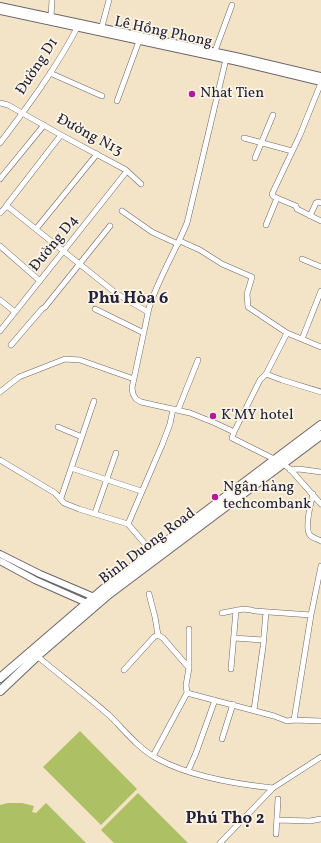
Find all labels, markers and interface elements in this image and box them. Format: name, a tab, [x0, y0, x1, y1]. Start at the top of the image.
street label: Lê Hồng Phong	[112, 14, 214, 52]
street label: Đường D1	[13, 35, 63, 99]
place label: Nhat Tien	[200, 85, 264, 103]
marker: Nhat Tien	[187, 89, 197, 99]
street label: Đường N13	[53, 111, 125, 161]
street label: Đường D4	[27, 212, 83, 276]
district label: Phú Hòa 6	[88, 290, 168, 310]
place label: K'MY hotel	[221, 407, 293, 425]
marker: K'MY hotel	[208, 411, 218, 421]
place label: Ngân hàng techcombank	[223, 479, 311, 514]
marker: Ngân hàng techcombank	[210, 492, 220, 502]
street label: Binh Duong Road	[96, 505, 200, 589]
district label: Phú Thọ 2	[185, 810, 265, 830]

